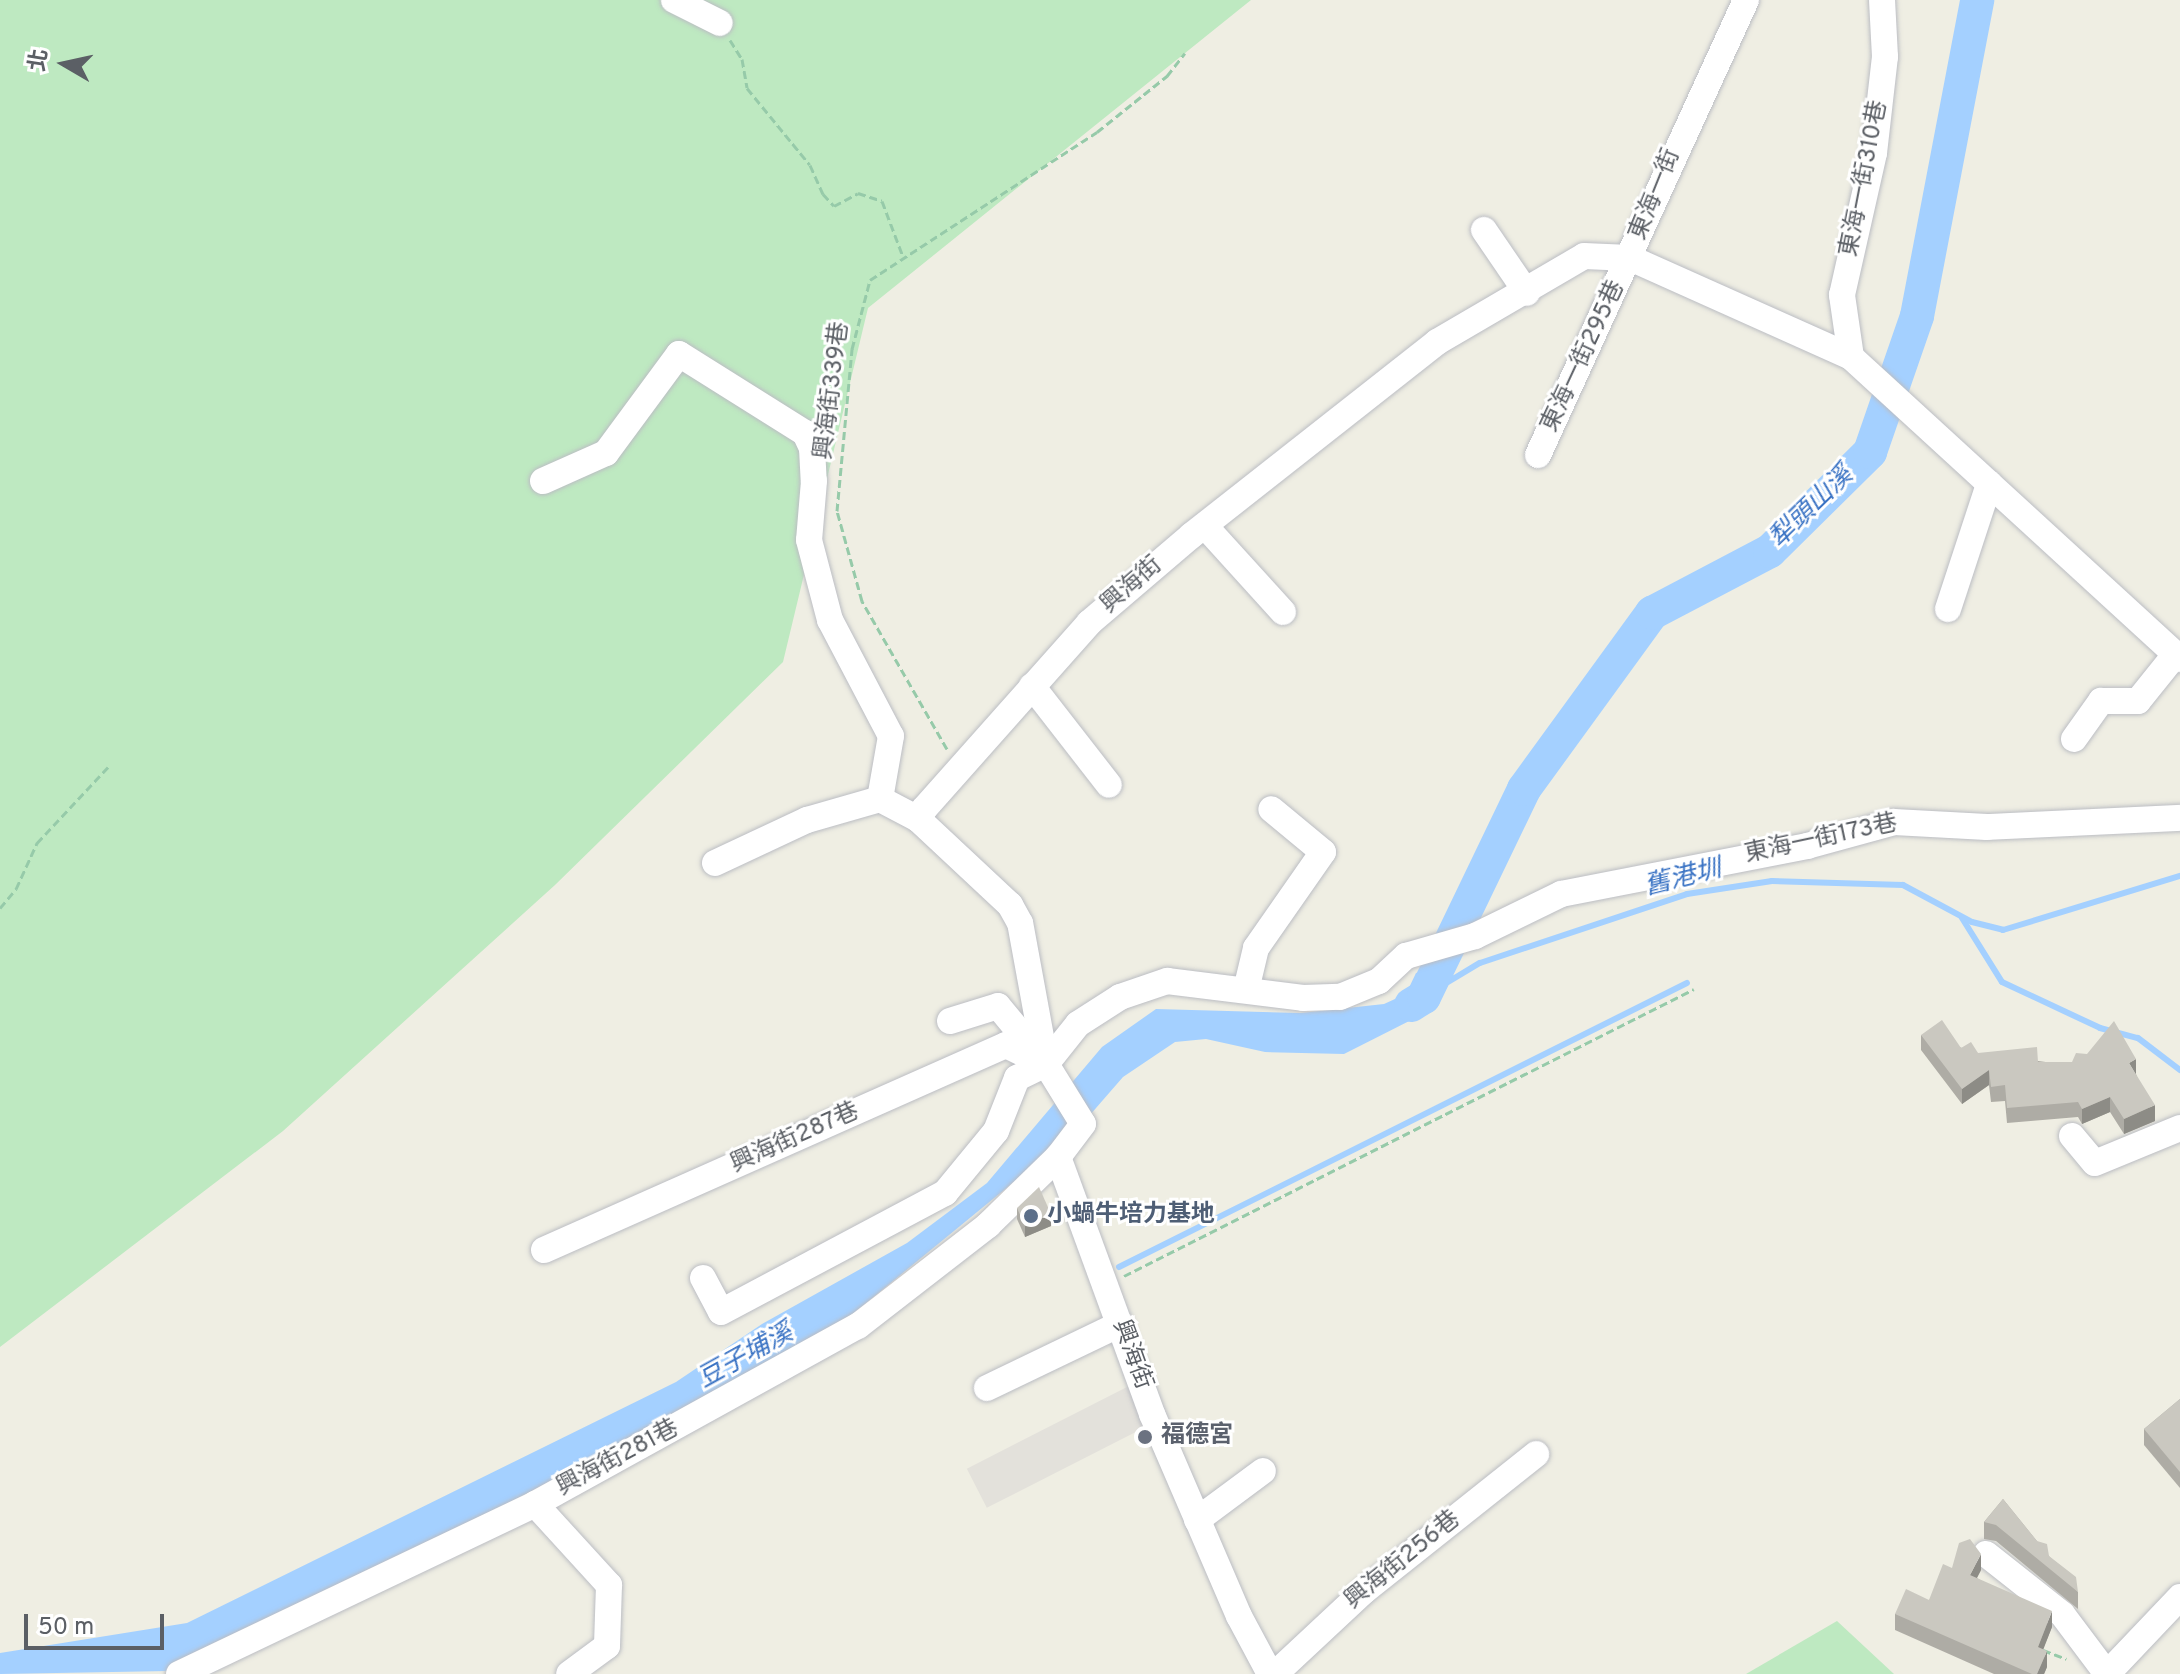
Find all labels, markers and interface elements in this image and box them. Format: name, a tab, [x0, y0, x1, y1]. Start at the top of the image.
north arrow	[24, 24, 104, 104]
text: 北	[25, 47, 55, 73]
street label: 東海一街310巷	[1836, 98, 1894, 260]
street label: 東海一街	[1625, 145, 1687, 245]
street label: 東海一街295巷	[1536, 277, 1632, 437]
street label: 興海街339巷	[810, 320, 856, 462]
water label: 犁頭山溪	[1764, 461, 1860, 555]
street label: 興海街	[1095, 552, 1169, 620]
street label: 東海一街173巷	[1742, 810, 1900, 870]
water label: 舊港圳	[1641, 854, 1725, 904]
street label: 興海街287巷	[726, 1098, 864, 1180]
place label: 小蝸牛培力基地	[1047, 1202, 1215, 1230]
marker: 小蝸牛培力基地	[1022, 1207, 1040, 1225]
street label: 興海街	[1105, 1316, 1157, 1394]
water label: 豆子埔溪	[693, 1318, 799, 1396]
street label: 興海街281巷	[552, 1415, 684, 1503]
place label: 福德宮	[1161, 1423, 1233, 1451]
marker: 福德宮	[1136, 1428, 1154, 1446]
street label: 興海街256巷	[1340, 1506, 1466, 1616]
scale bar	[28, 1598, 168, 1648]
text: 50 m	[38, 1613, 94, 1643]

